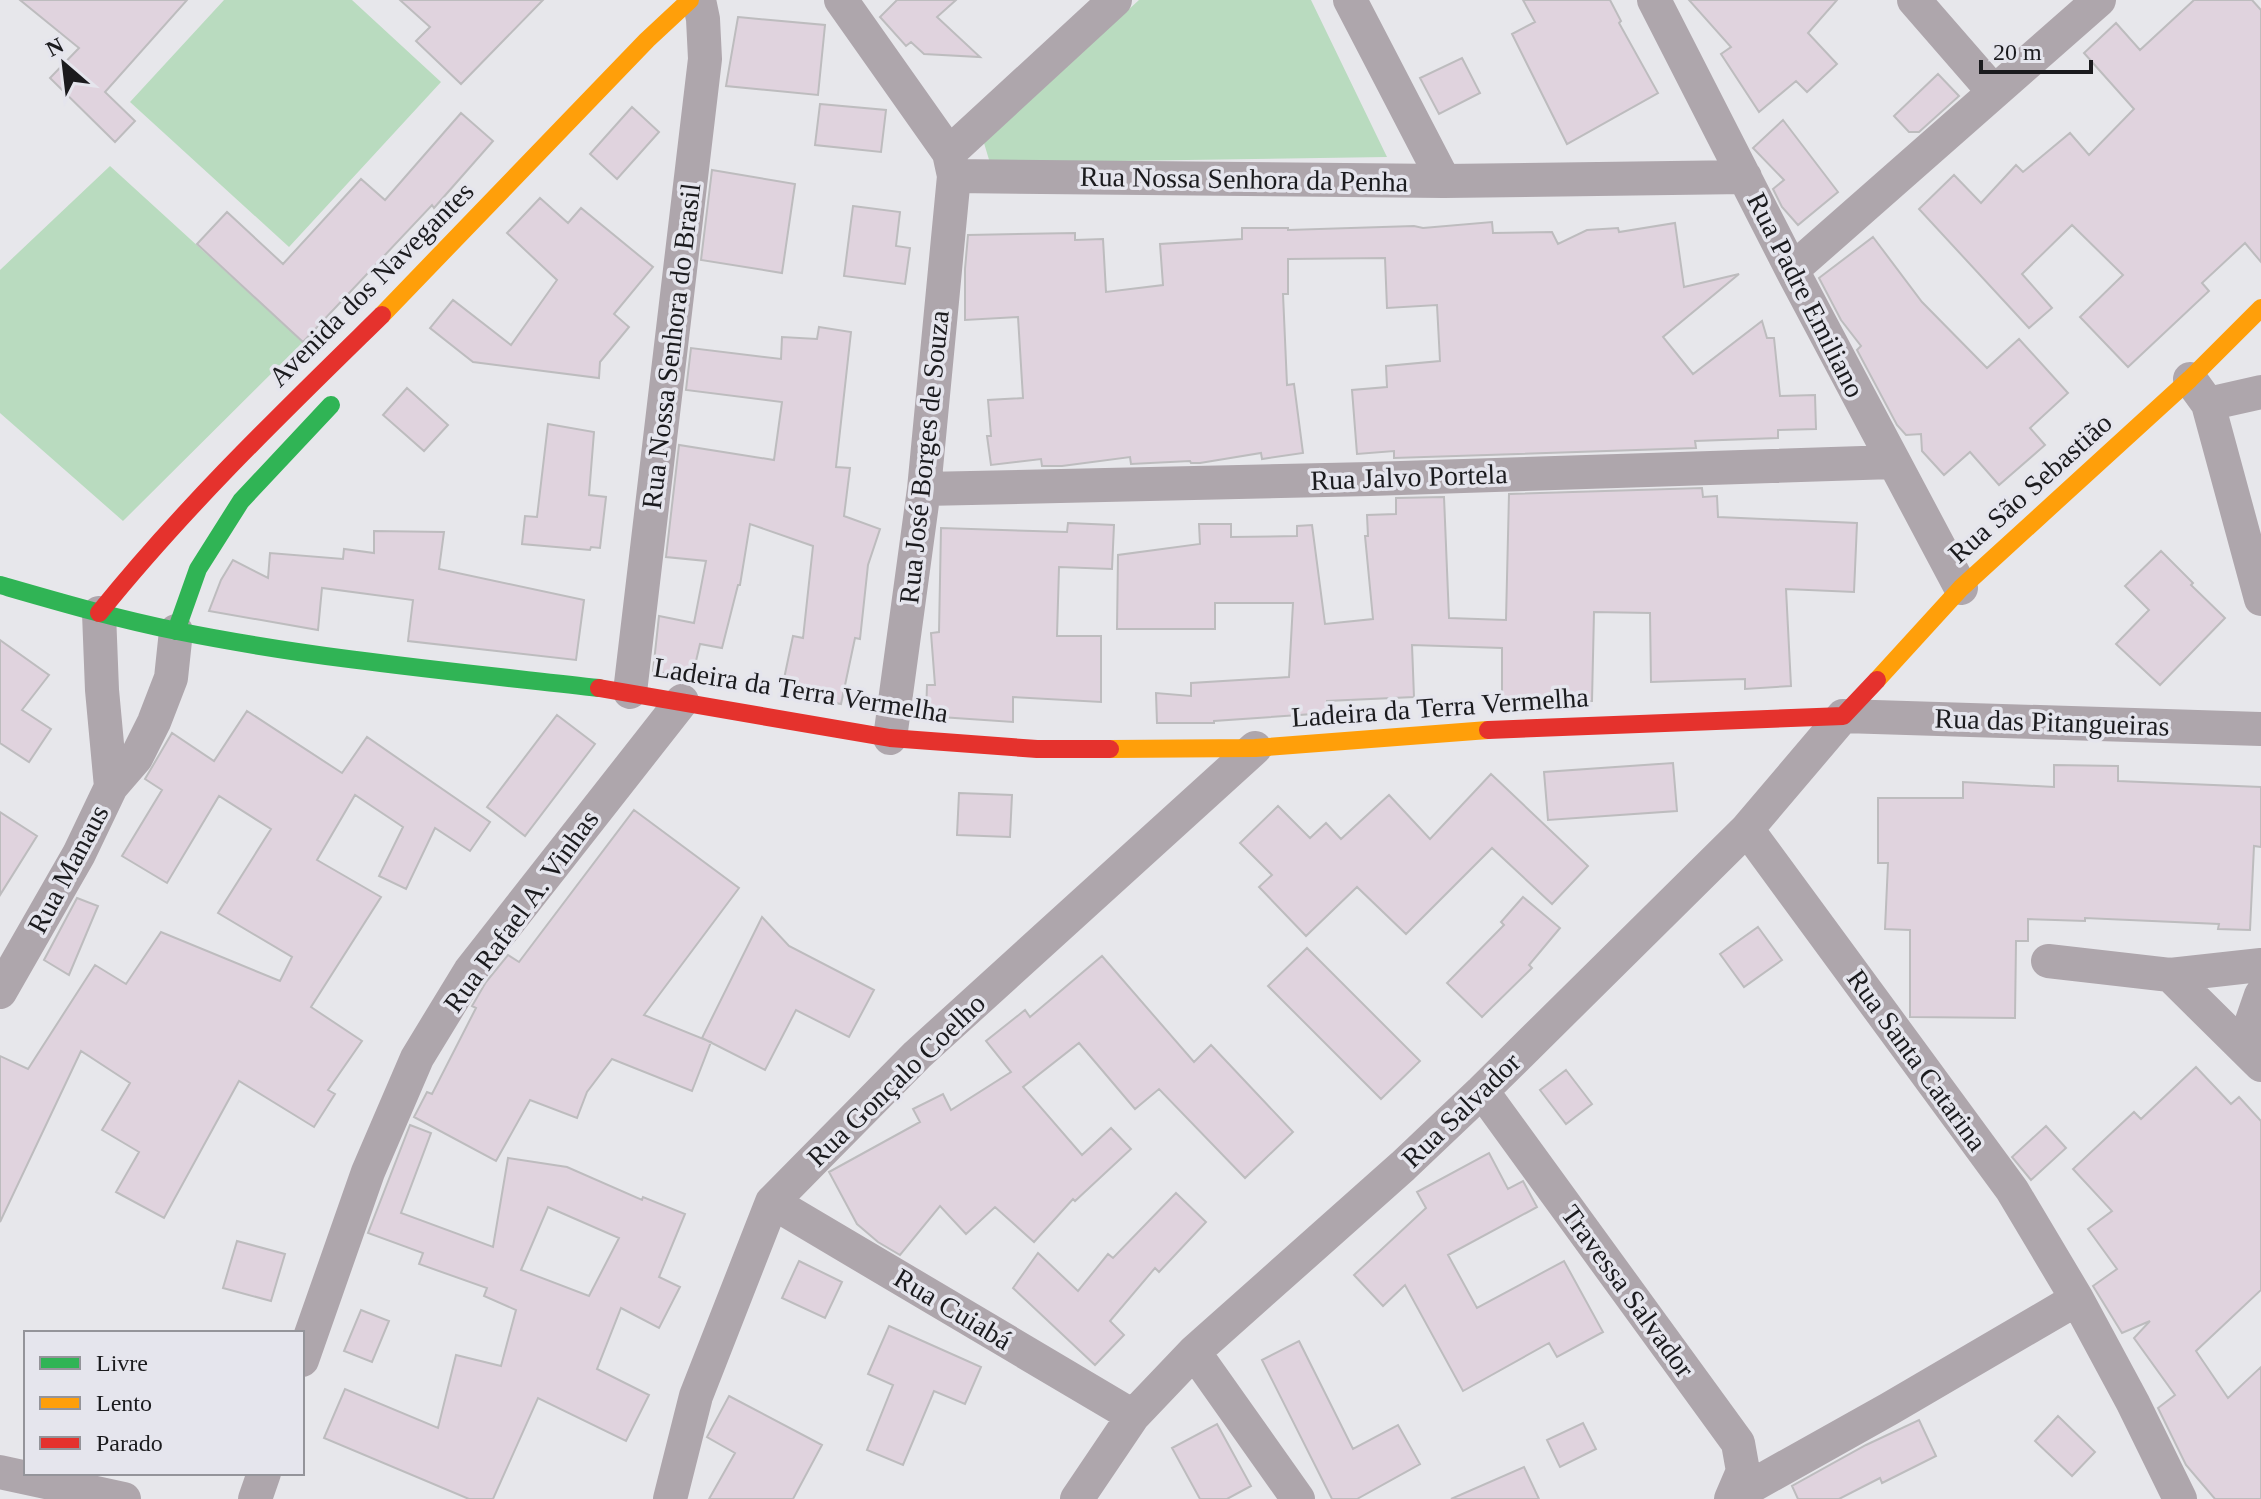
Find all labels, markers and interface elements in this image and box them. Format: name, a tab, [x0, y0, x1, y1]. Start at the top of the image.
north arrow	[24, 24, 104, 104]
scale bar	[1981, 24, 2091, 74]
text: N	[42, 32, 68, 62]
text: 20 m	[1993, 39, 2042, 65]
street label: Rua Nossa Senhora da Penha	[1080, 161, 1409, 197]
street label: Avenida dos Navegantes	[262, 175, 480, 393]
street label: Rua Nossa Senhora do Brasil	[636, 181, 706, 511]
street label: Rua Padre Emiliano	[1741, 187, 1871, 403]
street label: Rua José Borges de Souza	[893, 308, 955, 605]
street label: Rua São Sebastião	[1942, 407, 2118, 569]
street label: Rua Jalvo Portela	[1310, 458, 1509, 496]
street label: Ladeira da Terra Vermelha	[651, 651, 951, 729]
street label: Ladeira da Terra Vermelha	[1290, 681, 1590, 733]
street label: Rua das Pitangueiras	[1934, 702, 2170, 742]
street label: Rua Manaus	[21, 800, 115, 938]
street label: Rua Rafael A. Vinhas	[437, 804, 605, 1018]
street label: Rua Santa Catarina	[1841, 963, 1993, 1157]
street label: Rua Gonçalo Coelho	[801, 987, 991, 1173]
street label: Rua Salvador	[1396, 1046, 1527, 1174]
street label: Travessa Salvador	[1555, 1199, 1701, 1384]
street label: Rua Cuiabá	[889, 1262, 1018, 1356]
legend	[24, 1331, 304, 1475]
text: Livre	[96, 1350, 148, 1376]
text: Lento	[96, 1390, 152, 1416]
text: Parado	[96, 1430, 163, 1456]

